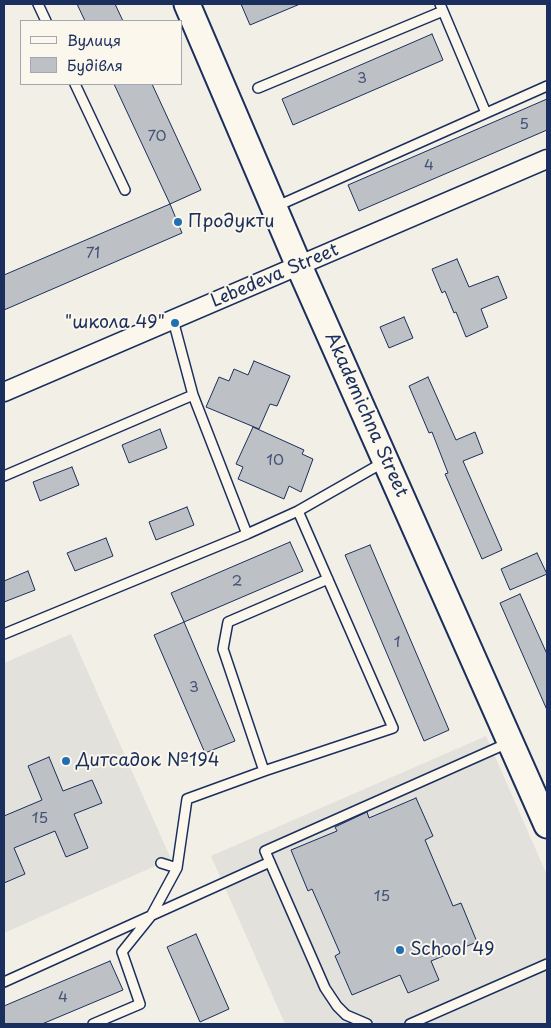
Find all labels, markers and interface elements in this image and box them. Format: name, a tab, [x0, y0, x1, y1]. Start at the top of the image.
legend	[20, 20, 182, 85]
text: Вулиця	[67, 28, 121, 51]
text: Будівля	[67, 53, 123, 76]
house number: 3	[357, 70, 367, 88]
house number: 5	[519, 116, 529, 134]
house number: 70	[147, 128, 167, 146]
house number: 4	[424, 157, 434, 175]
place label: Продукти	[188, 211, 274, 233]
marker: Продукти	[172, 216, 184, 228]
street label: Lebedeva Street	[208, 239, 342, 313]
house number: 71	[86, 245, 100, 263]
place label: "школа 49"	[65, 312, 165, 334]
marker: "школа 49"	[169, 317, 181, 329]
street label: Akademichna Street	[320, 329, 412, 501]
house number: 10	[266, 452, 284, 470]
house number: 2	[232, 573, 242, 591]
house number: 1	[394, 634, 400, 652]
house number: 3	[189, 679, 199, 697]
place label: Дитсадок №194	[76, 750, 220, 772]
marker: Дитсадок №194	[60, 755, 72, 767]
house number: 15	[32, 810, 48, 828]
house number: 15	[374, 888, 390, 906]
place label: School 49	[410, 939, 495, 961]
marker: School 49	[394, 944, 406, 956]
house number: 4	[58, 989, 68, 1007]

